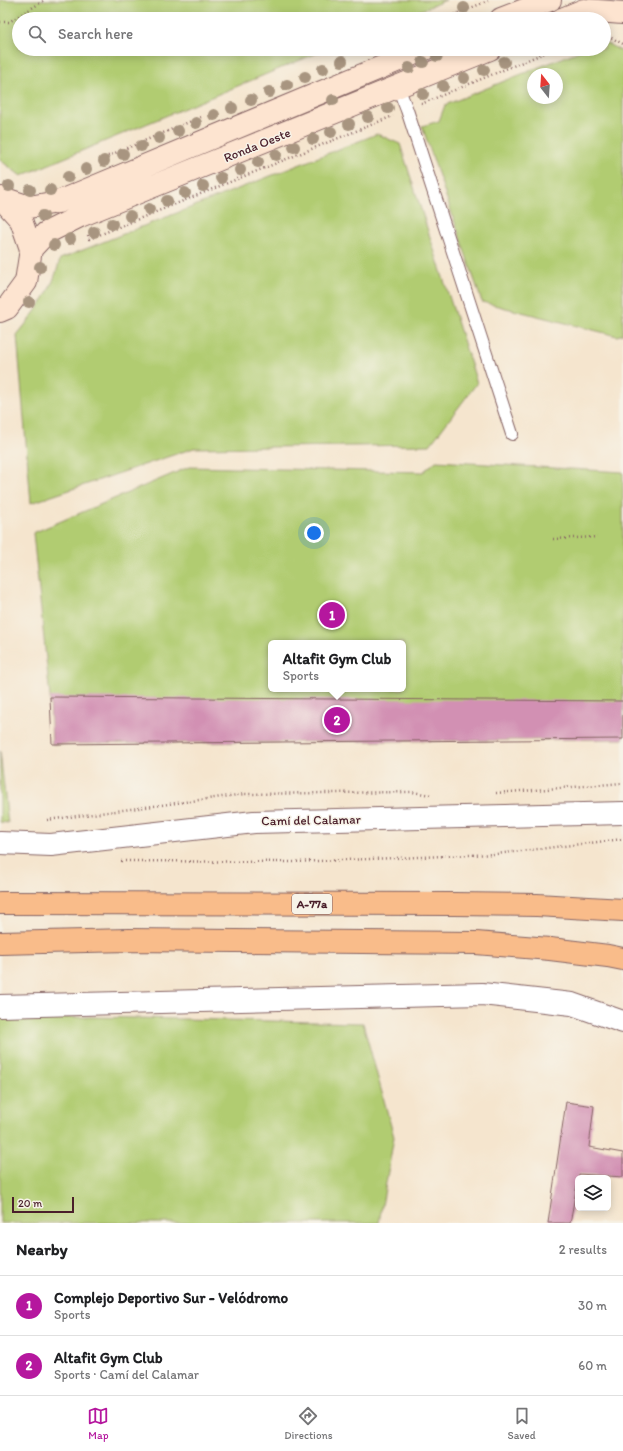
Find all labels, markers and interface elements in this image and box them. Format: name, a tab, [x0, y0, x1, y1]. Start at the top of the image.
search box	[12, 12, 611, 56]
icon: search	[26, 23, 48, 45]
text: Search here	[58, 25, 133, 43]
north arrow	[527, 68, 563, 104]
street label: Ronda Oeste	[221, 125, 293, 165]
your location	[304, 523, 324, 543]
pin: 1	[319, 600, 345, 630]
popup	[268, 640, 406, 692]
text: Altafit Gym Club	[283, 650, 391, 668]
text: Sports	[283, 668, 319, 683]
pin: 2	[324, 705, 350, 735]
street label: Camí del Calamar	[261, 812, 362, 828]
road number: A-77a	[292, 894, 332, 914]
map controls	[575, 1175, 611, 1211]
button: layers	[575, 1175, 611, 1211]
scale bar	[12, 1195, 74, 1214]
text: 20 m	[18, 1197, 42, 1210]
text: Nearby	[16, 1239, 68, 1259]
text: 2 results	[559, 1242, 607, 1257]
text: Complejo Deportivo Sur - Velódromo	[54, 1289, 288, 1307]
text: 1	[26, 1298, 32, 1313]
text: 30 m	[578, 1298, 607, 1313]
text: Sports	[54, 1307, 90, 1322]
text: Altafit Gym Club	[54, 1349, 163, 1367]
text: 2	[26, 1358, 32, 1373]
text: 60 m	[578, 1358, 607, 1373]
text: Sports · Camí del Calamar	[54, 1367, 199, 1382]
tab: Map	[87, 1405, 109, 1442]
tab: Directions	[284, 1405, 333, 1442]
tab: Saved	[507, 1405, 536, 1442]

